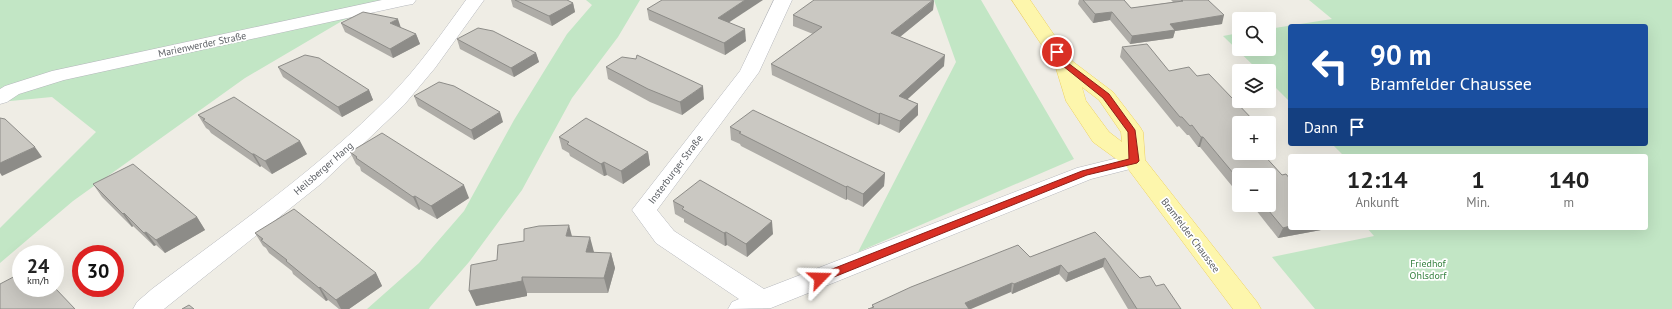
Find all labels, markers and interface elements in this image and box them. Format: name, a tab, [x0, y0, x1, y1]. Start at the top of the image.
map controls	[1232, 12, 1276, 212]
button: search	[1232, 12, 1276, 56]
street label: Marienwerder Straße	[157, 29, 247, 60]
pin	[1040, 35, 1074, 69]
text: 90 m	[1370, 36, 1431, 73]
icon: left	[1304, 40, 1356, 92]
icon: arrive	[1046, 41, 1068, 63]
button: layers	[1232, 64, 1276, 108]
text: Bramfelder Chaussee	[1370, 72, 1532, 95]
button: +	[1232, 116, 1276, 160]
icon: arrive	[1346, 116, 1368, 138]
text: Dann	[1304, 118, 1338, 137]
street label: Insterburger Straße	[645, 132, 706, 206]
street label: Heilsberger Hang	[291, 139, 356, 198]
text: 12:14	[1347, 164, 1408, 195]
text: 1	[1471, 164, 1485, 195]
text: 140	[1548, 164, 1589, 195]
button: −	[1232, 168, 1276, 212]
text: Ankunft	[1355, 194, 1399, 211]
text: Min.	[1466, 194, 1490, 211]
text: m	[1564, 194, 1574, 211]
street label: Bramfelder Chaussee	[1158, 195, 1223, 275]
speed limit sign: 30	[72, 245, 124, 297]
text: 24	[27, 253, 49, 279]
position arrow	[799, 257, 841, 299]
park label: Friedhof Ohlsdorf	[1410, 257, 1447, 282]
text: km/h	[27, 274, 49, 287]

